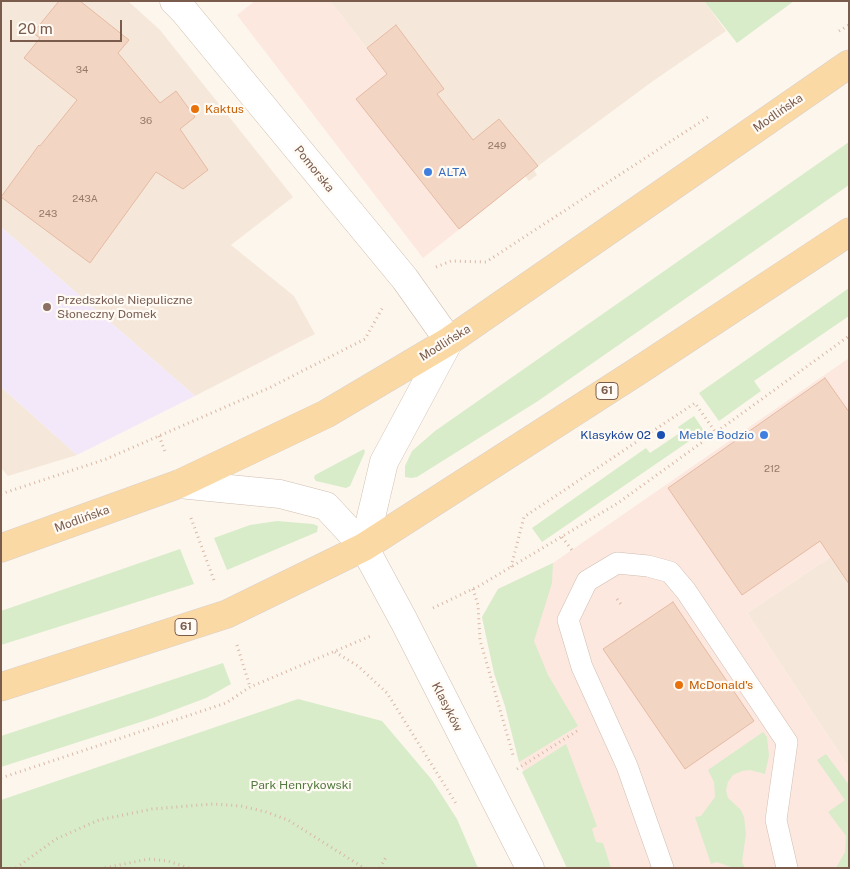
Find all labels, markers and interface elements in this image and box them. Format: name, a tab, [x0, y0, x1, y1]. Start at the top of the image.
scale bar	[12, 10, 125, 42]
text: 20 m	[18, 20, 53, 37]
house number: 34	[76, 64, 88, 76]
street label: Modlińska	[750, 91, 806, 135]
place label: Kaktus	[205, 102, 244, 116]
marker: Kaktus	[189, 103, 201, 115]
house number: 36	[140, 115, 152, 127]
house number: 249	[488, 140, 506, 152]
street label: Pomorska	[291, 143, 337, 195]
place label: ALTA	[438, 165, 467, 179]
marker: ALTA	[422, 166, 434, 178]
house number: 243A	[72, 193, 98, 205]
house number: 243	[39, 208, 57, 220]
place label: Przedszkole Niepuliczne Słoneczny Domek	[57, 293, 193, 321]
marker: Przedszkole Niepuliczne Słoneczny Domek	[41, 301, 53, 313]
street label: Modlińska	[417, 322, 473, 364]
road number: 61	[596, 382, 618, 400]
place label: Klasyków 02	[580, 428, 651, 442]
place label: Meble Bodzio	[679, 428, 754, 442]
marker: Klasyków 02	[655, 429, 667, 441]
marker: Meble Bodzio	[758, 429, 770, 441]
house number: 212	[764, 463, 780, 475]
street label: Modlińska	[53, 502, 111, 536]
road number: 61	[175, 618, 197, 636]
place label: McDonald's	[689, 678, 753, 692]
marker: McDonald's	[673, 679, 685, 691]
street label: Klasyków	[428, 680, 466, 734]
park label: Park Henrykowski	[251, 778, 351, 792]

